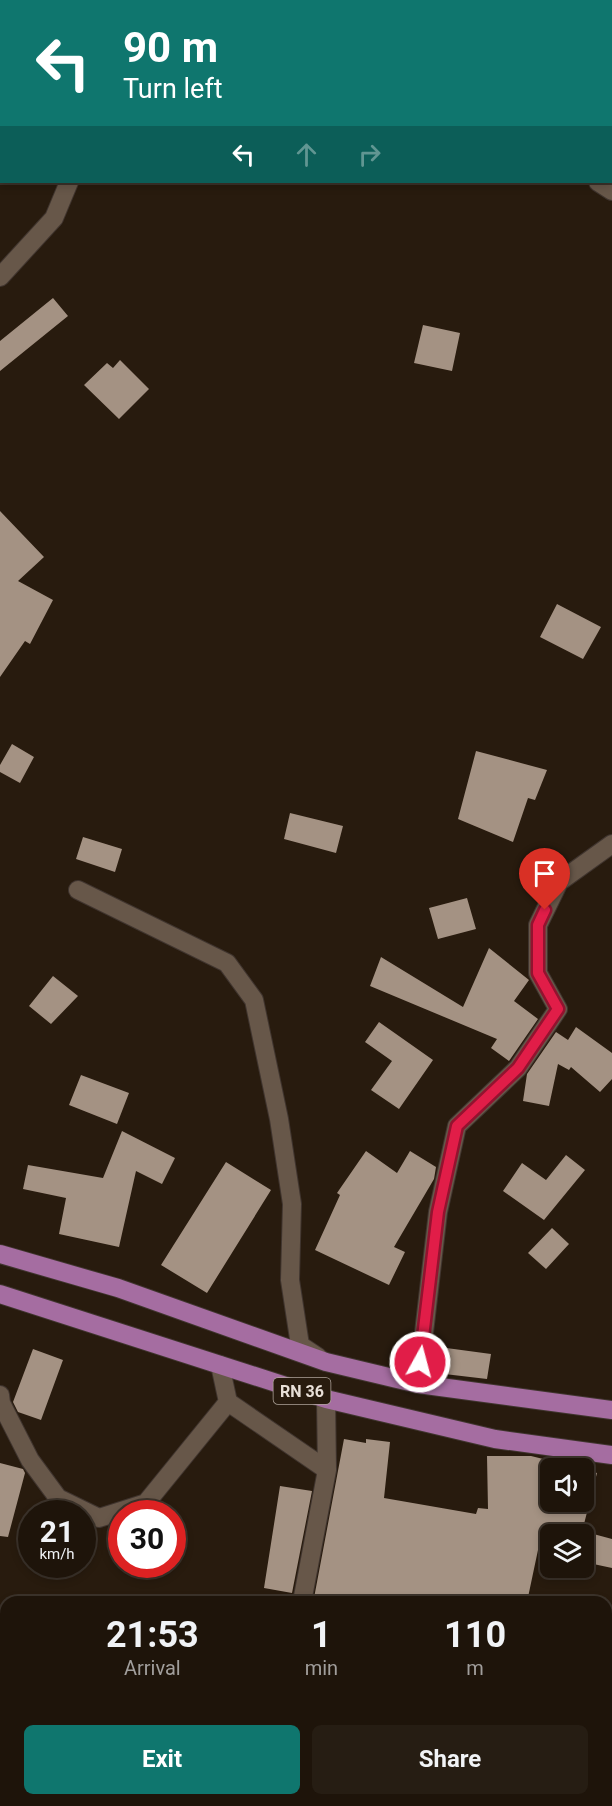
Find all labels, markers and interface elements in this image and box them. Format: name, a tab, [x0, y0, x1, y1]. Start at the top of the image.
text: 90 m	[123, 23, 218, 72]
icon: left	[24, 24, 102, 102]
text: Turn left	[123, 73, 223, 105]
icon: left	[227, 138, 260, 171]
icon: ahead	[290, 138, 323, 171]
icon: right	[353, 138, 386, 171]
pin	[519, 848, 570, 910]
icon: arrive	[528, 857, 561, 890]
position arrow	[388, 1330, 452, 1394]
road number: RN 36	[274, 1378, 330, 1404]
map controls	[540, 1458, 594, 1578]
button: sound	[540, 1458, 594, 1512]
speed limit sign: 30	[108, 1500, 186, 1578]
text: 21	[40, 1514, 74, 1549]
button: layers	[540, 1524, 594, 1578]
text: km/h	[39, 1545, 75, 1563]
text: 21:53	[106, 1614, 199, 1656]
text: 1	[311, 1614, 332, 1656]
text: 110	[444, 1614, 506, 1656]
text: Arrival	[124, 1656, 181, 1680]
text: min	[305, 1656, 338, 1680]
text: m	[466, 1656, 484, 1680]
button: Exit	[24, 1725, 300, 1794]
button: Share	[312, 1725, 588, 1794]

